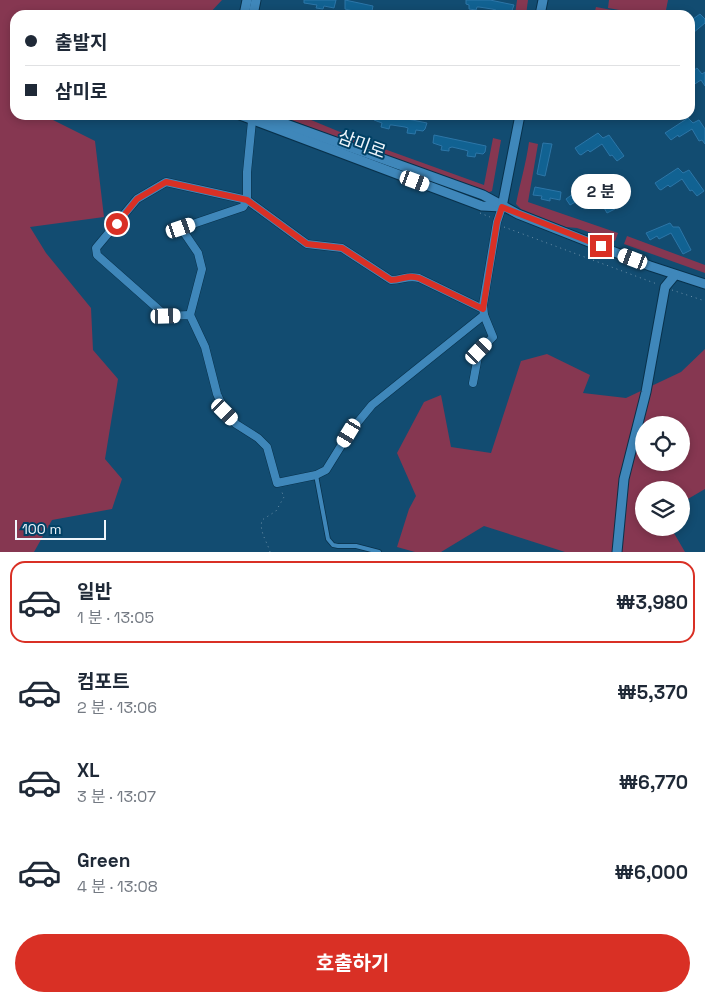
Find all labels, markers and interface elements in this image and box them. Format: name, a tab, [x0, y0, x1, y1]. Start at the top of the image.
text: 출발지	[55, 30, 107, 55]
text: 삼미로	[55, 79, 107, 104]
street label: 삼미로	[335, 125, 389, 163]
car	[398, 169, 431, 193]
callout: 2 분	[571, 174, 631, 208]
text: 2 분	[587, 181, 615, 202]
route start	[106, 213, 128, 235]
car	[164, 216, 197, 240]
route end	[590, 235, 612, 257]
car	[616, 247, 649, 271]
car	[150, 308, 181, 324]
car	[463, 335, 494, 367]
car	[209, 396, 240, 428]
car	[334, 416, 363, 450]
map controls	[635, 416, 690, 536]
button: locate	[635, 416, 690, 471]
button: layers	[635, 481, 690, 536]
scale bar	[15, 517, 106, 540]
text: 100 m	[22, 520, 61, 538]
text: 일반	[77, 579, 112, 604]
icon: car	[17, 580, 62, 625]
text: ₩3,980	[616, 590, 688, 615]
text: 1 분 · 13:05	[77, 607, 154, 628]
text: 컴포트	[77, 669, 129, 694]
icon: car	[17, 670, 62, 715]
text: ₩5,370	[617, 680, 688, 705]
text: 2 분 · 13:06	[77, 697, 157, 718]
text: XL	[77, 758, 100, 783]
icon: car	[17, 760, 62, 805]
text: ₩6,770	[619, 770, 688, 795]
text: 3 분 · 13:07	[77, 786, 156, 807]
text: Green	[77, 848, 130, 873]
icon: car	[17, 850, 62, 895]
text: ₩6,000	[615, 860, 688, 885]
text: 4 분 · 13:08	[77, 876, 158, 897]
button: 호출하기	[15, 934, 690, 992]

